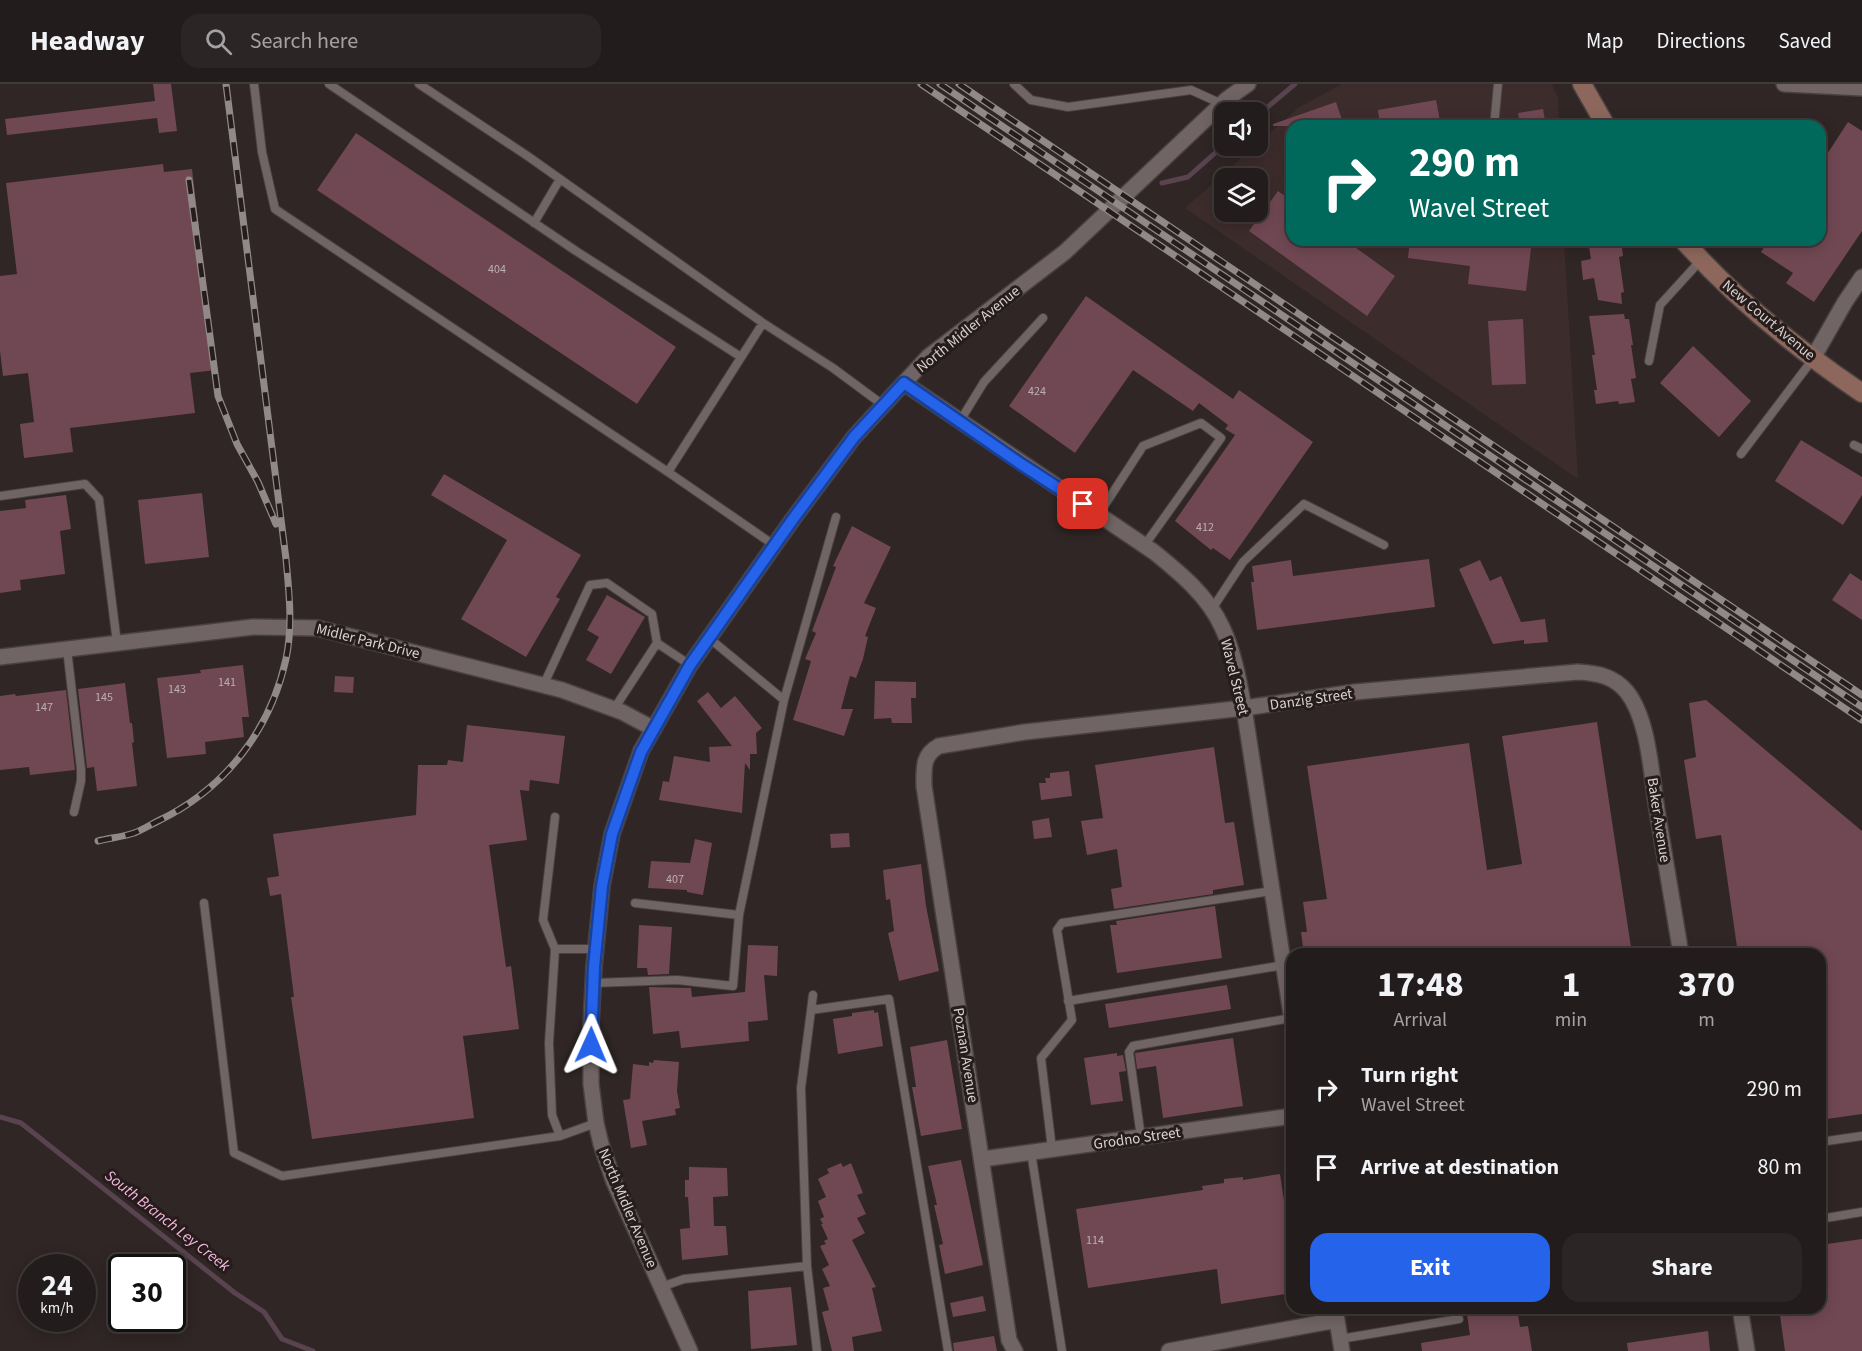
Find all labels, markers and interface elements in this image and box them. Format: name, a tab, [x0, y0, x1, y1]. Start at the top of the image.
search box	[181, 14, 601, 68]
text: Headway	[30, 21, 145, 61]
icon: search	[202, 25, 235, 58]
text: Search here	[250, 25, 358, 57]
text: Map	[1586, 26, 1624, 56]
text: Directions	[1657, 26, 1745, 56]
text: Saved	[1778, 26, 1832, 56]
map controls	[1214, 102, 1268, 222]
button: sound	[1214, 102, 1268, 156]
text: 290 m	[1409, 133, 1520, 193]
icon: right	[1310, 144, 1388, 222]
button: layers	[1214, 168, 1268, 222]
text: Wavel Street	[1409, 189, 1549, 228]
house number: 404	[488, 261, 506, 278]
street label: New Court Avenue	[1718, 275, 1820, 366]
street label: North Midler Avenue	[912, 281, 1025, 378]
house number: 424	[1028, 383, 1046, 400]
pin	[1057, 478, 1108, 529]
icon: arrive	[1066, 487, 1099, 520]
house number: 412	[1196, 519, 1214, 536]
street label: Midler Park Drive	[314, 618, 422, 664]
street label: Wavel Street	[1215, 637, 1254, 717]
house number: 141	[218, 674, 236, 691]
house number: 143	[168, 681, 186, 698]
street label: Danzig Street	[1268, 683, 1354, 716]
house number: 145	[95, 689, 113, 706]
house number: 147	[35, 699, 53, 716]
street label: Baker Avenue	[1641, 776, 1676, 864]
house number: 407	[666, 871, 684, 888]
text: 17:48	[1377, 959, 1464, 1010]
text: 1	[1561, 959, 1580, 1010]
text: 370	[1678, 959, 1735, 1010]
street label: Poznan Avenue	[948, 1006, 983, 1104]
text: Arrival	[1393, 1006, 1447, 1034]
text: min	[1555, 1006, 1587, 1034]
text: m	[1698, 1006, 1715, 1034]
position arrow	[559, 1013, 623, 1077]
text: Turn right	[1361, 1059, 1458, 1091]
icon: right	[1310, 1073, 1343, 1106]
text: 290 m	[1747, 1073, 1802, 1105]
text: Wavel Street	[1361, 1091, 1465, 1119]
street label: Grodno Street	[1092, 1122, 1182, 1155]
street label: North Midler Avenue	[593, 1145, 662, 1271]
icon: arrive	[1310, 1151, 1343, 1184]
text: Arrive at destination	[1361, 1151, 1559, 1183]
text: 80 m	[1757, 1151, 1802, 1183]
water label: South Branch Ley Creek	[100, 1165, 235, 1277]
house number: 114	[1086, 1232, 1104, 1249]
button: Exit	[1310, 1233, 1550, 1302]
button: Share	[1562, 1233, 1802, 1302]
speed limit sign: 30	[108, 1254, 186, 1332]
text: 24	[41, 1264, 73, 1307]
text: km/h	[40, 1298, 74, 1319]

